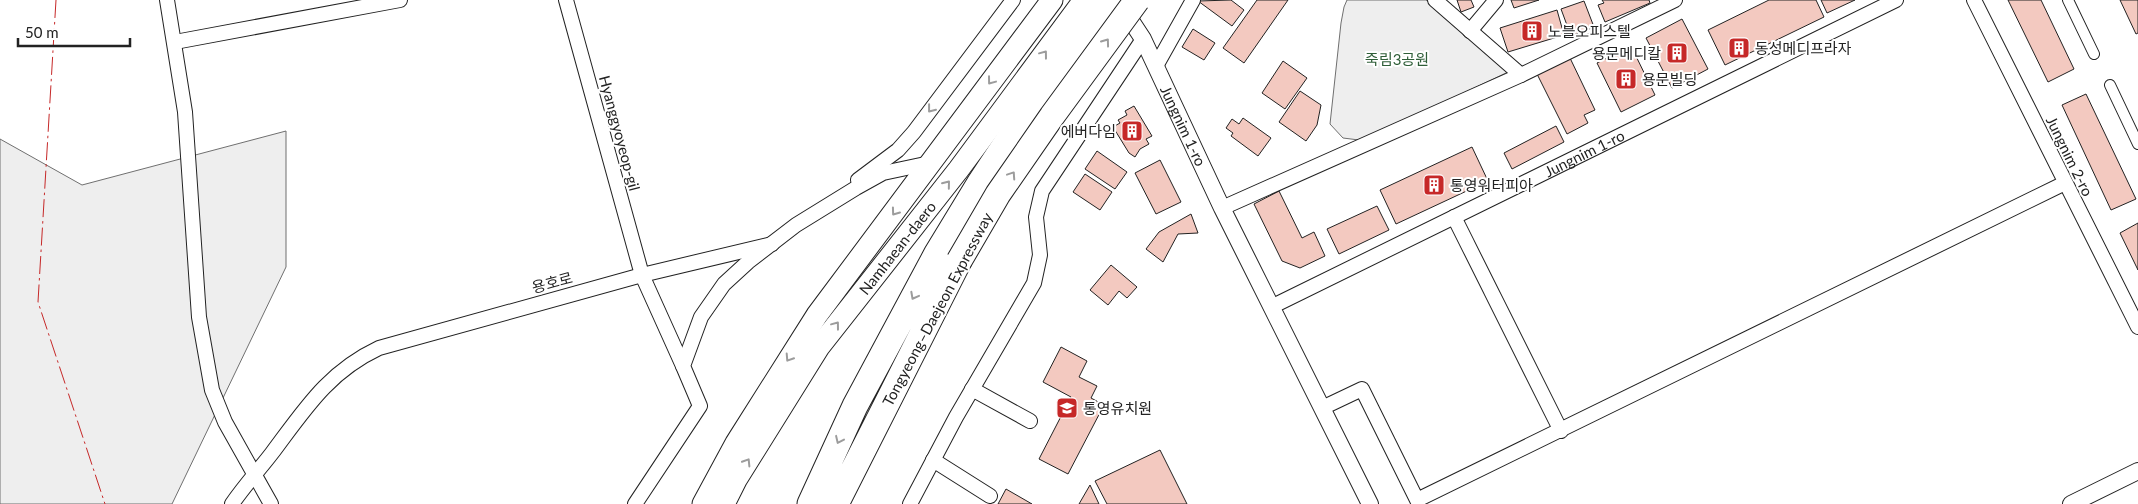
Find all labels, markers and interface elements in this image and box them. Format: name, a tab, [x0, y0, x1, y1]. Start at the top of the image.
scale bar	[18, 15, 130, 47]
building icon: 노블오피스텔	[1520, 19, 1544, 43]
place label: 노블오피스텔	[1548, 22, 1631, 40]
text: 50 m	[25, 23, 59, 41]
building icon: 동성메디프라자	[1727, 36, 1751, 60]
one-way arrow	[1100, 38, 1109, 48]
place label: 동성메디프라자	[1755, 39, 1852, 57]
building icon: 용문메디칼	[1665, 41, 1689, 65]
place label: 용문메디칼	[1592, 44, 1661, 62]
park label: 죽림3공원	[1365, 50, 1429, 68]
one-way arrow	[1039, 51, 1047, 60]
building icon: 용문빌딩	[1614, 67, 1638, 91]
place label: 용문빌딩	[1642, 70, 1697, 88]
street label: Hyanggyoyeop-gil	[596, 73, 644, 193]
one-way arrow	[988, 75, 997, 85]
street label: Jungnim 1-ro	[1157, 83, 1210, 169]
one-way arrow	[929, 103, 937, 112]
street label: Jungnim 2-ro	[2043, 113, 2097, 199]
building icon: 에버다임	[1120, 119, 1144, 143]
place label: 에버다임	[1061, 122, 1116, 140]
street label: Jungnim 1-ro	[1541, 126, 1627, 180]
one-way arrow	[1005, 171, 1015, 180]
building icon: 통영워터피아	[1422, 173, 1446, 197]
place label: 통영워터피아	[1450, 176, 1533, 194]
one-way arrow	[941, 180, 950, 189]
street label: Namhaean-daero	[855, 197, 939, 298]
one-way arrow	[892, 206, 901, 216]
street label: Tongyeong–Daejeon Expressway	[878, 209, 996, 409]
street label: 용호로	[530, 268, 574, 296]
one-way arrow	[911, 291, 921, 300]
one-way arrow	[830, 321, 839, 331]
one-way arrow	[786, 352, 796, 361]
school or university icon: 통영유치원	[1055, 396, 1079, 420]
place label: 통영유치원	[1083, 399, 1152, 417]
one-way arrow	[835, 435, 845, 444]
one-way arrow	[741, 458, 751, 467]

